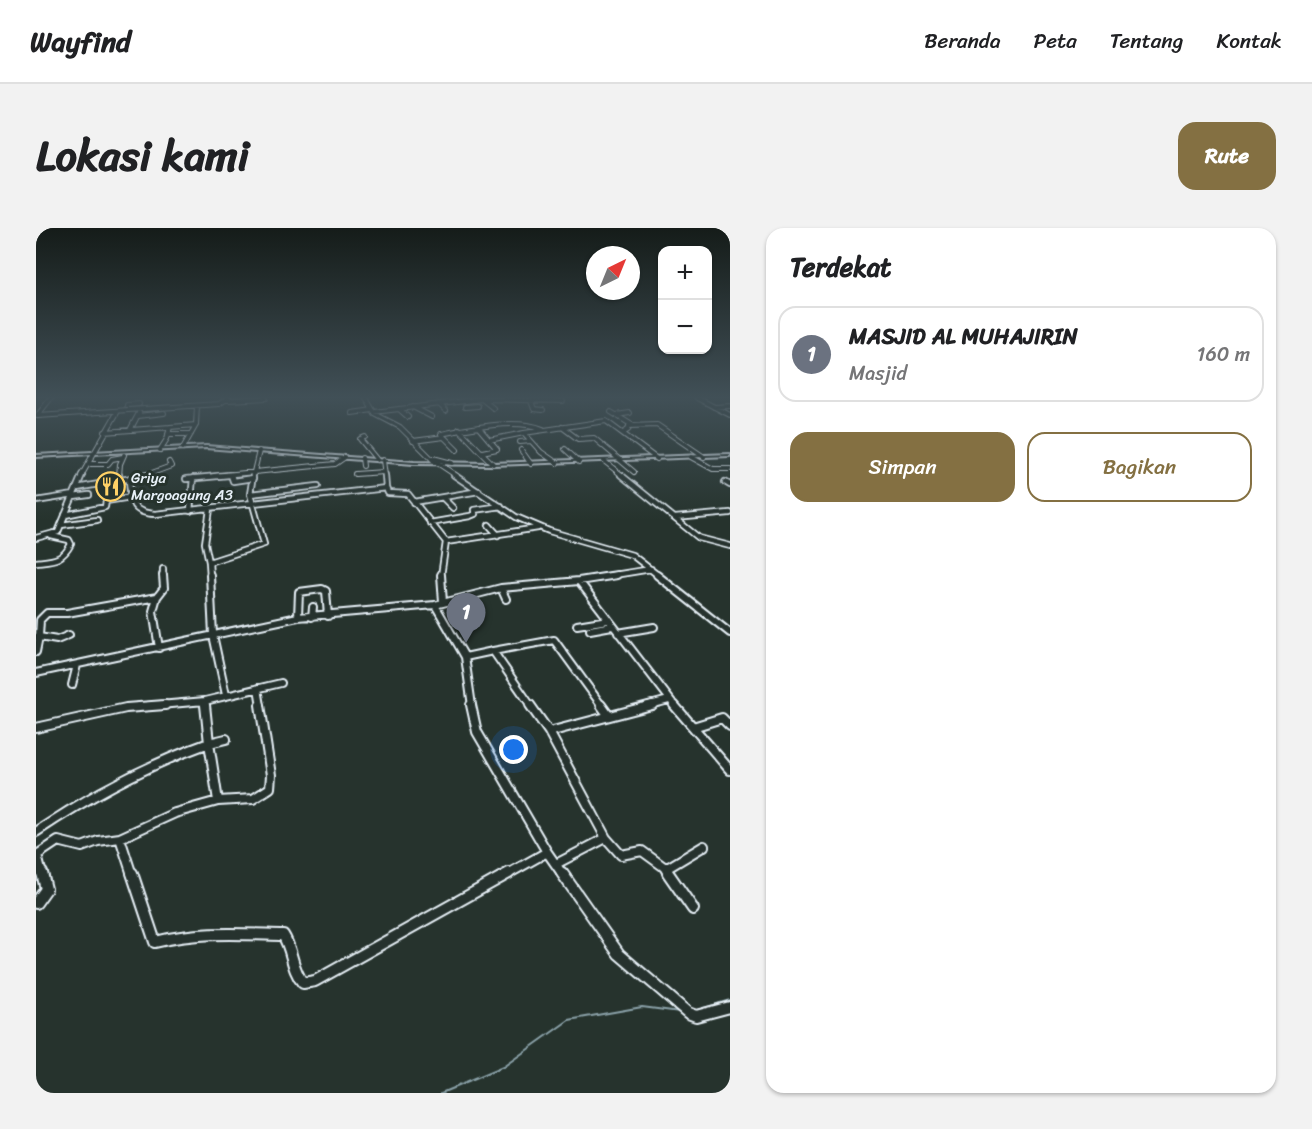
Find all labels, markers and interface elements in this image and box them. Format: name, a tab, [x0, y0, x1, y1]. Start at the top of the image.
text: Wayfind	[30, 17, 131, 66]
text: Beranda	[924, 22, 1000, 60]
text: Peta	[1033, 22, 1077, 60]
text: Tentang	[1110, 22, 1183, 60]
text: Kontak	[1216, 22, 1282, 60]
text: Lokasi kami	[36, 119, 249, 193]
button: Rute	[1178, 122, 1276, 190]
text: Terdekat	[790, 244, 891, 290]
north arrow	[586, 246, 640, 300]
map controls	[658, 246, 712, 354]
button: +	[658, 246, 712, 300]
button: −	[658, 300, 712, 354]
text: MASJID AL MUHAJIRIN	[849, 317, 1078, 356]
text: 1	[807, 337, 816, 372]
text: 160 m	[1197, 337, 1250, 372]
text: Masjid	[849, 356, 907, 391]
button: Simpan	[790, 432, 1015, 502]
button: Bagikan	[1027, 432, 1252, 502]
place label: Griya Margoagung A3	[131, 465, 233, 508]
restaurant icon: Griya Margoagung A3	[94, 471, 126, 503]
pin: 1	[446, 594, 486, 643]
your location	[499, 735, 528, 764]

